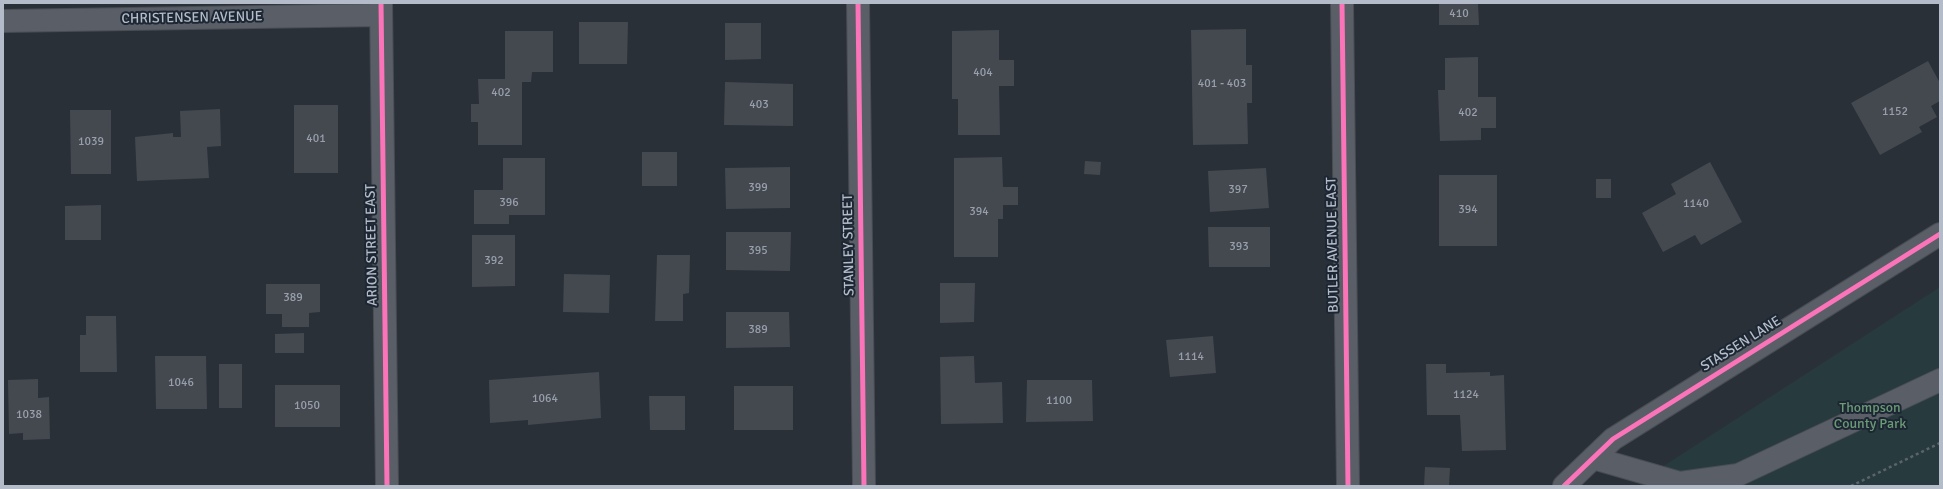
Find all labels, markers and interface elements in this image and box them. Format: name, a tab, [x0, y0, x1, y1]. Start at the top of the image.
house number: 410	[1449, 7, 1469, 21]
street label: CHRISTENSEN AVENUE	[121, 8, 263, 28]
house number: 404	[973, 66, 993, 80]
house number: 401 - 403	[1198, 77, 1246, 91]
house number: 402	[491, 86, 511, 100]
house number: 403	[749, 98, 769, 112]
house number: 1152	[1882, 105, 1908, 119]
house number: 402	[1458, 106, 1478, 120]
house number: 401	[306, 132, 326, 146]
house number: 1039	[78, 135, 104, 149]
street label: BUTLER AVENUE EAST	[1323, 177, 1343, 313]
house number: 399	[748, 181, 768, 195]
house number: 397	[1228, 183, 1248, 197]
street label: ARION STREET EAST	[363, 184, 381, 306]
street label: STANLEY STREET	[840, 194, 858, 296]
house number: 396	[499, 196, 519, 210]
house number: 1140	[1683, 197, 1709, 211]
house number: 394	[1458, 203, 1478, 217]
house number: 394	[969, 205, 989, 219]
house number: 393	[1229, 240, 1249, 254]
house number: 395	[748, 244, 768, 258]
house number: 392	[484, 254, 504, 268]
house number: 389	[283, 291, 303, 305]
street label: STASSEN LANE	[1698, 313, 1784, 375]
house number: 389	[748, 323, 768, 337]
house number: 1114	[1178, 350, 1204, 364]
house number: 1046	[168, 376, 194, 390]
house number: 1124	[1453, 388, 1479, 402]
house number: 1064	[532, 392, 558, 406]
house number: 1100	[1046, 394, 1072, 408]
house number: 1050	[294, 399, 320, 413]
park label: Thompson County Park	[1834, 400, 1906, 432]
house number: 1038	[16, 408, 42, 422]

